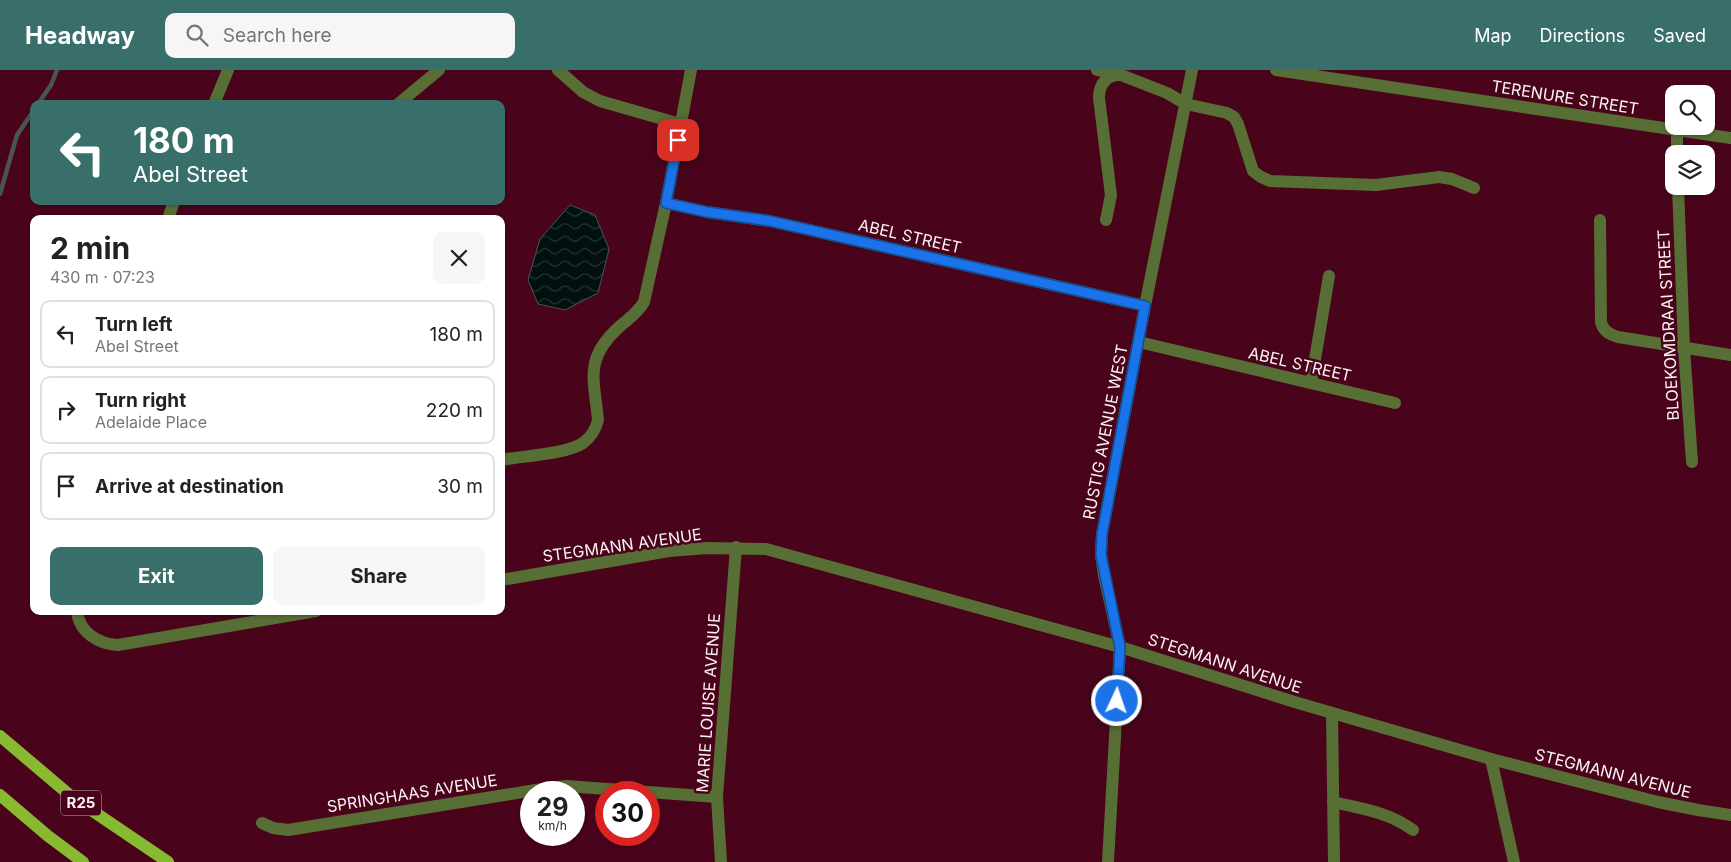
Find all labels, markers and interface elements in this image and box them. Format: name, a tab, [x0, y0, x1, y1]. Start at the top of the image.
search box	[165, 13, 515, 58]
text: Headway	[25, 21, 135, 50]
icon: search	[183, 21, 211, 49]
text: Search here	[223, 24, 331, 47]
text: Map	[1474, 25, 1512, 46]
text: Directions	[1540, 25, 1625, 46]
text: Saved	[1653, 25, 1706, 46]
street label: TERENURE STREET	[1490, 75, 1640, 119]
map controls	[1665, 85, 1715, 195]
button: search	[1665, 85, 1715, 135]
text: 180 m	[133, 119, 235, 161]
pin	[657, 119, 699, 161]
icon: left	[50, 120, 115, 185]
icon: arrive	[664, 126, 692, 154]
button: layers	[1665, 145, 1715, 195]
text: Abel Street	[133, 161, 248, 187]
street label: ABEL STREET	[857, 214, 963, 258]
street label: BLOEKOMDRAAI STREET	[1653, 229, 1683, 421]
text: 2 min	[50, 230, 130, 266]
button: close	[433, 232, 485, 284]
text: 430 m · 07:23	[50, 267, 155, 287]
text: Turn left	[95, 313, 173, 336]
icon: left	[52, 320, 80, 348]
text: 180 m	[430, 323, 483, 346]
text: Abel Street	[95, 336, 179, 356]
street label: ABEL STREET	[1247, 342, 1353, 386]
street label: RUSTIG AVENUE WEST	[1078, 343, 1132, 521]
text: Turn right	[95, 389, 186, 412]
icon: right	[52, 396, 80, 424]
text: 220 m	[426, 399, 483, 422]
text: Adelaide Place	[95, 412, 207, 432]
icon: arrive	[52, 472, 80, 500]
text: Arrive at destination	[95, 475, 284, 498]
text: 30 m	[437, 475, 483, 498]
street label: STEGMANN AVENUE	[541, 524, 703, 566]
button: Exit	[50, 547, 263, 605]
button: Share	[273, 547, 485, 605]
street label: MARIE LOUISE AVENUE	[692, 613, 724, 793]
street label: STEGMANN AVENUE	[1146, 629, 1304, 697]
position arrow	[1090, 674, 1142, 726]
street label: STEGMANN AVENUE	[1533, 744, 1693, 802]
street label: SPRINGHAAS AVENUE	[325, 770, 499, 816]
speed limit sign: 30	[595, 781, 660, 846]
road number: R25	[61, 790, 101, 816]
text: 29	[537, 792, 568, 822]
text: km/h	[538, 818, 567, 833]

